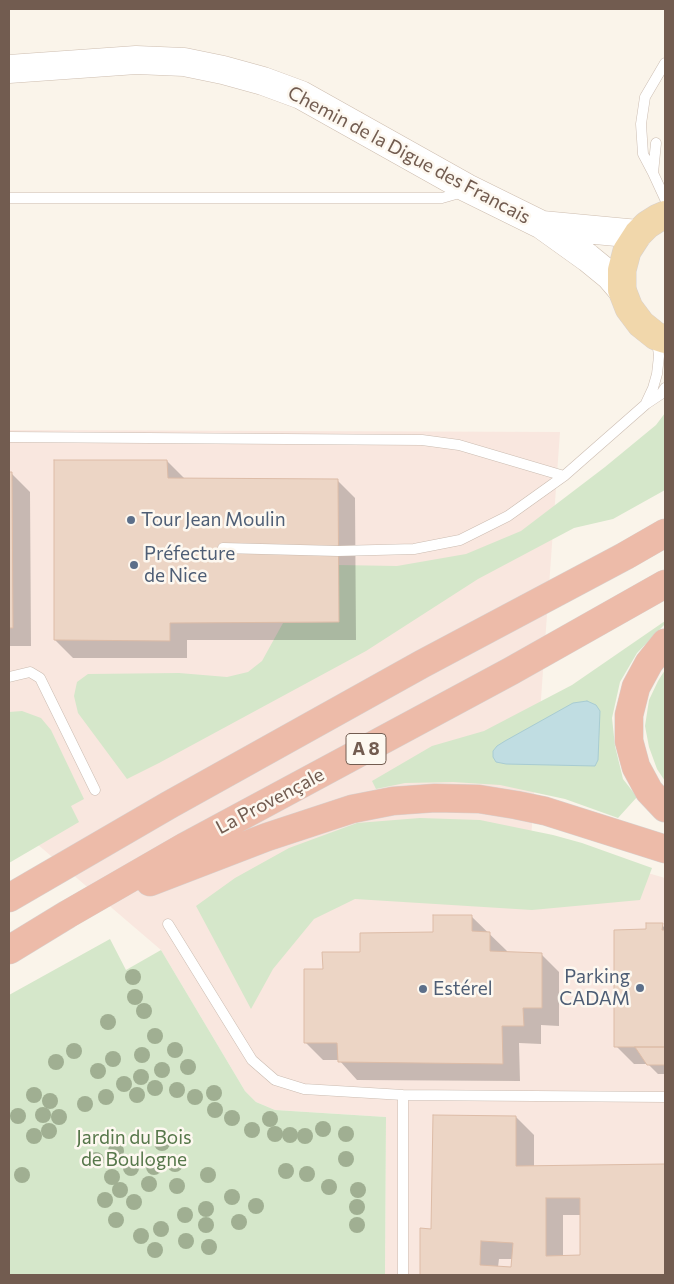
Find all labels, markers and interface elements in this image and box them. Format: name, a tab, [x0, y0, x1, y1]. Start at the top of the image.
street label: Chemin de la Digue des Francais	[284, 81, 534, 229]
place label: Tour Jean Moulin	[141, 509, 286, 531]
marker: Tour Jean Moulin	[125, 514, 137, 526]
place label: Préfecture de Nice	[144, 543, 235, 587]
marker: Préfecture de Nice	[128, 559, 140, 571]
road number: A 8	[346, 734, 386, 764]
street label: La Provençale	[212, 763, 328, 839]
place label: Parking CADAM	[559, 966, 630, 1010]
place label: Estérel	[433, 978, 493, 1000]
marker: Parking CADAM	[634, 982, 646, 994]
marker: Estérel	[417, 983, 429, 995]
park label: Jardin du Bois de Boulogne	[76, 1127, 192, 1171]

